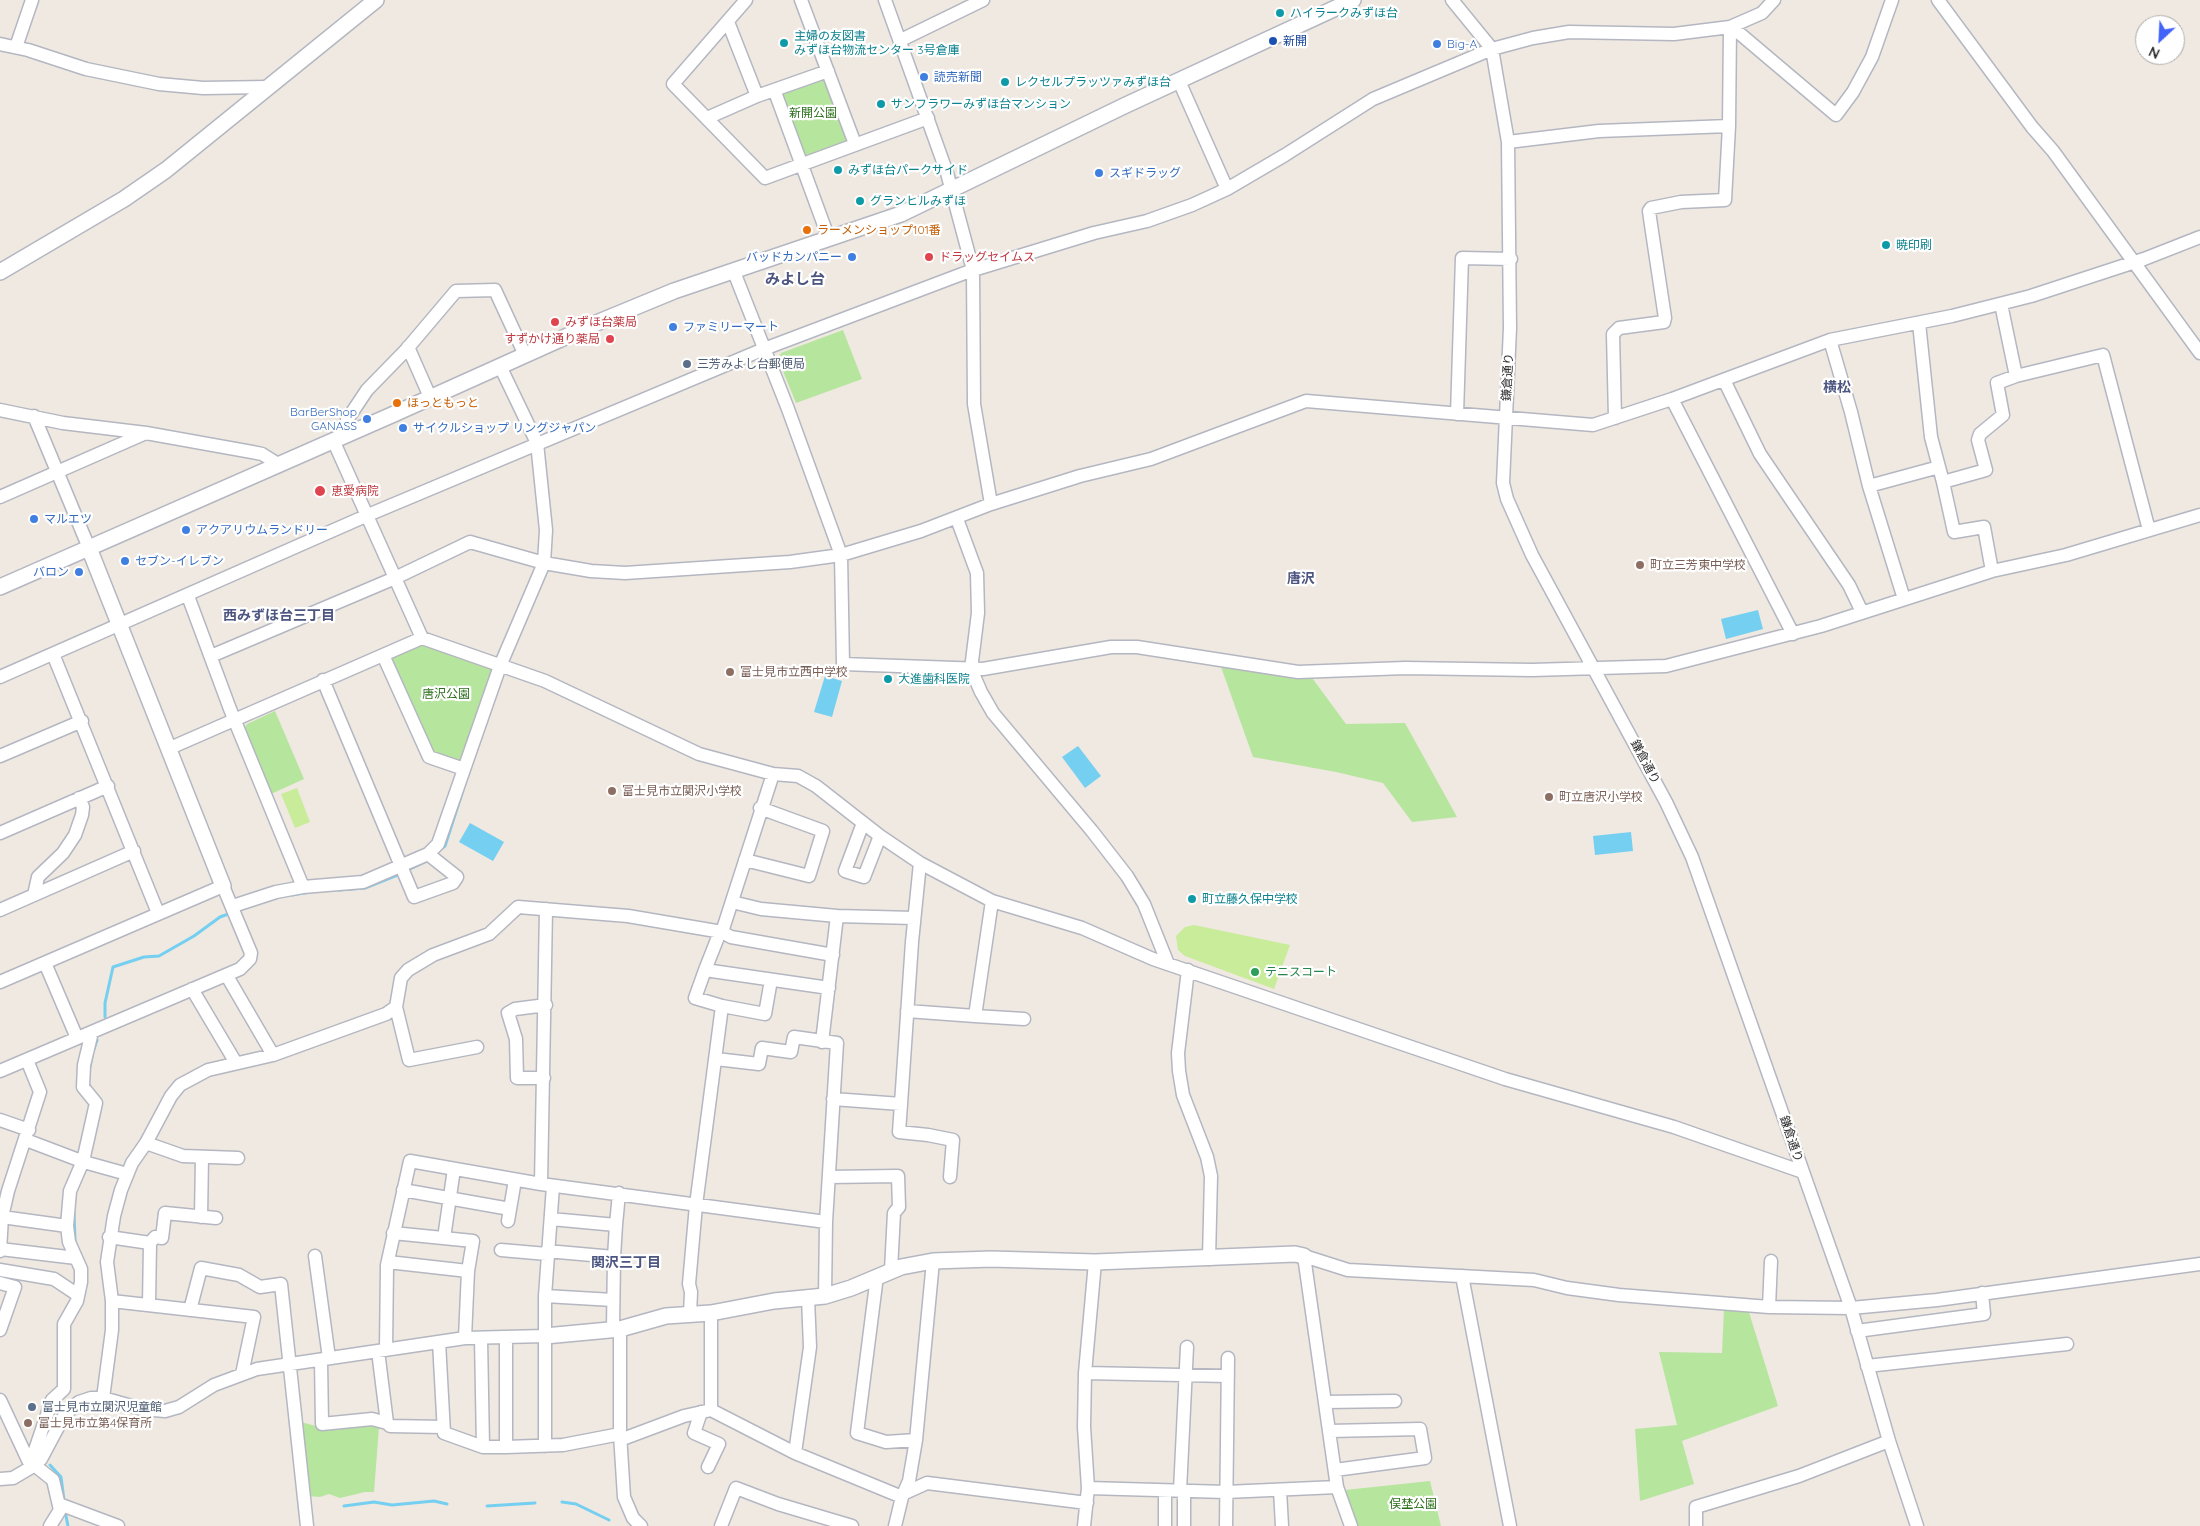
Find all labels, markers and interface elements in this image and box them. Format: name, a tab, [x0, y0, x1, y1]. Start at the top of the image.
place label: ハイラークみずほ台	[1290, 6, 1398, 20]
marker: ハイラークみずほ台	[1274, 7, 1286, 19]
north arrow	[2135, 15, 2185, 65]
place label: 主婦の友図書 みずほ台物流センター 3号倉庫	[794, 29, 960, 57]
place label: 新開	[1283, 34, 1307, 48]
marker: 新開	[1267, 35, 1279, 47]
marker: 主婦の友図書 みずほ台物流センター 3号倉庫	[778, 37, 790, 49]
place label: Big-A	[1447, 37, 1477, 51]
marker: Big-A	[1431, 38, 1443, 50]
text: N	[2146, 42, 2163, 63]
place label: 読売新聞	[934, 70, 982, 84]
marker: 読売新聞	[918, 71, 930, 83]
place label: レクセルプラッツァみずほ台	[1015, 75, 1171, 89]
marker: レクセルプラッツァみずほ台	[999, 76, 1011, 88]
place label: サンフラワーみずほ台マンション	[891, 97, 1071, 111]
marker: サンフラワーみずほ台マンション	[875, 98, 887, 110]
park label: 新開公園	[789, 106, 837, 120]
place label: みずほ台パークサイド	[848, 163, 968, 177]
marker: みずほ台パークサイド	[832, 164, 844, 176]
place label: スギドラッグ	[1109, 166, 1181, 180]
marker: スギドラッグ	[1093, 167, 1105, 179]
place label: グランヒルみずほ	[870, 194, 966, 208]
marker: グランヒルみずほ	[854, 195, 866, 207]
place label: ラーメンショップ101番	[817, 223, 941, 237]
marker: ラーメンショップ101番	[801, 224, 813, 236]
place label: 暁印刷	[1896, 238, 1932, 252]
marker: 暁印刷	[1880, 239, 1892, 251]
place label: バッドカンパニー	[746, 250, 842, 264]
place label: ドラッグセイムス	[939, 250, 1035, 264]
marker: バッドカンパニー	[846, 251, 858, 263]
marker: ドラッグセイムス	[923, 251, 935, 263]
district label: みよし台	[765, 270, 825, 288]
place label: みずほ台薬局	[565, 315, 637, 329]
marker: みずほ台薬局	[549, 316, 561, 328]
place label: ファミリーマート	[683, 320, 779, 334]
marker: ファミリーマート	[667, 321, 679, 333]
place label: すずかけ通り薬局	[504, 332, 600, 346]
marker: すずかけ通り薬局	[604, 333, 616, 345]
street label: 鎌倉通り	[1500, 353, 1516, 401]
place label: 三芳みよし台郵便局	[697, 357, 805, 371]
marker: 三芳みよし台郵便局	[681, 358, 693, 370]
district label: 横松	[1823, 380, 1851, 396]
place label: ほっともっと	[407, 396, 479, 410]
marker: ほっともっと	[391, 397, 403, 409]
place label: BarBerShop GANASS	[290, 405, 357, 433]
marker: BarBerShop GANASS	[361, 413, 373, 425]
place label: サイクルショップ リングジャパン	[413, 421, 596, 435]
marker: サイクルショップ リングジャパン	[397, 422, 409, 434]
marker: 恵愛病院	[313, 484, 327, 498]
place label: 恵愛病院	[331, 484, 379, 498]
place label: マルエツ	[44, 512, 92, 526]
marker: マルエツ	[28, 513, 40, 525]
place label: アクアリウムランドリー	[196, 523, 328, 537]
marker: アクアリウムランドリー	[180, 524, 192, 536]
place label: セブン-イレブン	[135, 554, 224, 568]
marker: セブン-イレブン	[119, 555, 131, 567]
place label: 町立三芳東中学校	[1650, 558, 1746, 572]
marker: 町立三芳東中学校	[1634, 559, 1646, 571]
place label: バロン	[33, 565, 69, 579]
marker: バロン	[73, 566, 85, 578]
district label: 唐沢	[1287, 571, 1315, 587]
district label: 西みずほ台三丁目	[223, 608, 335, 624]
place label: 富士見市立西中学校	[740, 665, 848, 679]
marker: 富士見市立西中学校	[724, 666, 736, 678]
place label: 大進歯科医院	[898, 672, 970, 686]
marker: 大進歯科医院	[882, 673, 894, 685]
park label: 唐沢公園	[422, 687, 470, 701]
street label: 鎌倉通り	[1627, 737, 1663, 787]
place label: 富士見市立関沢小学校	[622, 784, 742, 798]
marker: 富士見市立関沢小学校	[606, 785, 618, 797]
place label: 町立唐沢小学校	[1559, 790, 1643, 804]
marker: 町立唐沢小学校	[1543, 791, 1555, 803]
place label: 町立藤久保中学校	[1202, 892, 1298, 906]
marker: 町立藤久保中学校	[1186, 893, 1198, 905]
place label: テニスコート	[1265, 965, 1337, 979]
marker: テニスコート	[1249, 966, 1261, 978]
street label: 鎌倉通り	[1776, 1114, 1806, 1164]
district label: 関沢三丁目	[591, 1255, 661, 1271]
place label: 富士見市立関沢児童館	[42, 1400, 162, 1414]
marker: 富士見市立関沢児童館	[26, 1401, 38, 1413]
place label: 富士見市立第4保育所	[38, 1416, 152, 1430]
marker: 富士見市立第4保育所	[22, 1417, 34, 1429]
park label: 俣埜公園	[1389, 1497, 1437, 1511]

